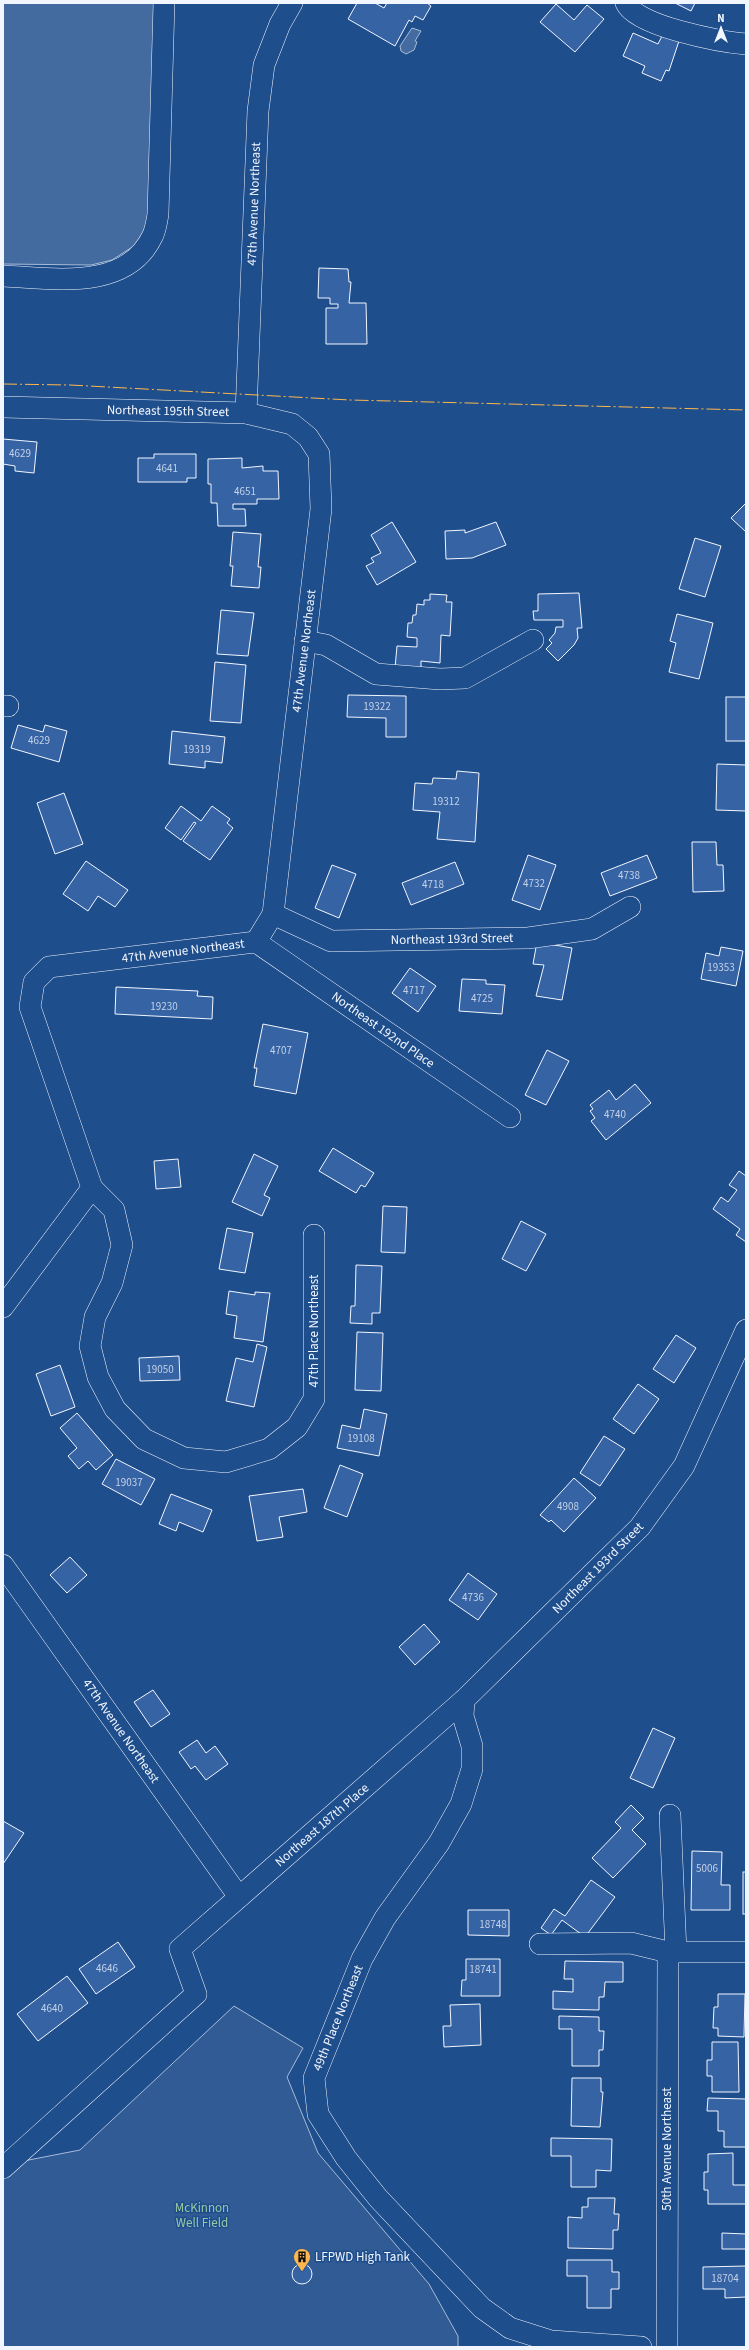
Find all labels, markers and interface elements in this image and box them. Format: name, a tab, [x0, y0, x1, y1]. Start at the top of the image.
north arrow	[701, 8, 741, 48]
text: N	[717, 11, 725, 26]
street label: 47th Avenue Northeast	[243, 141, 265, 266]
street label: Northeast 195th Street	[107, 401, 230, 421]
house number: 4629	[9, 446, 31, 461]
house number: 4641	[156, 461, 178, 476]
house number: 4651	[234, 484, 256, 499]
street label: 47th Avenue Northeast	[288, 588, 321, 713]
house number: 19322	[363, 699, 391, 714]
house number: 4629	[28, 733, 50, 748]
house number: 19319	[183, 742, 211, 757]
house number: 19312	[432, 794, 460, 809]
house number: 4738	[618, 868, 640, 883]
house number: 4732	[523, 876, 545, 891]
house number: 4718	[422, 877, 444, 892]
street label: Northeast 193rd Street	[391, 929, 514, 949]
street label: 47th Avenue Northeast	[121, 934, 246, 967]
house number: 19353	[707, 960, 735, 975]
house number: 4717	[403, 983, 425, 998]
street label: Northeast 192nd Place	[328, 988, 438, 1072]
house number: 4725	[471, 991, 493, 1006]
house number: 19230	[150, 999, 178, 1014]
house number: 4707	[270, 1043, 292, 1058]
house number: 4740	[604, 1107, 626, 1122]
street label: 47th Place Northeast	[305, 1274, 323, 1387]
house number: 19050	[146, 1362, 174, 1377]
house number: 19108	[347, 1431, 375, 1446]
house number: 19037	[115, 1475, 143, 1490]
house number: 4908	[557, 1499, 579, 1514]
street label: Northeast 193rd Street	[548, 1518, 648, 1618]
house number: 4736	[462, 1590, 484, 1605]
street label: 47th Avenue Northeast	[78, 1675, 164, 1787]
street label: Northeast 187th Place	[271, 1779, 373, 1871]
house number: 5006	[696, 1861, 718, 1876]
house number: 18748	[479, 1917, 507, 1932]
house number: 4646	[96, 1961, 118, 1976]
street label: 49th Place Northeast	[309, 1962, 368, 2074]
house number: 18741	[469, 1962, 497, 1977]
house number: 4640	[41, 2001, 63, 2016]
street label: 50th Avenue Northeast	[658, 2087, 676, 2211]
park label: McKinnon Well Field	[175, 2199, 229, 2232]
building icon: LFPWD High Tank	[292, 2247, 312, 2272]
place label: LFPWD High Tank	[315, 2248, 410, 2266]
house number: 18704	[711, 2271, 739, 2286]

